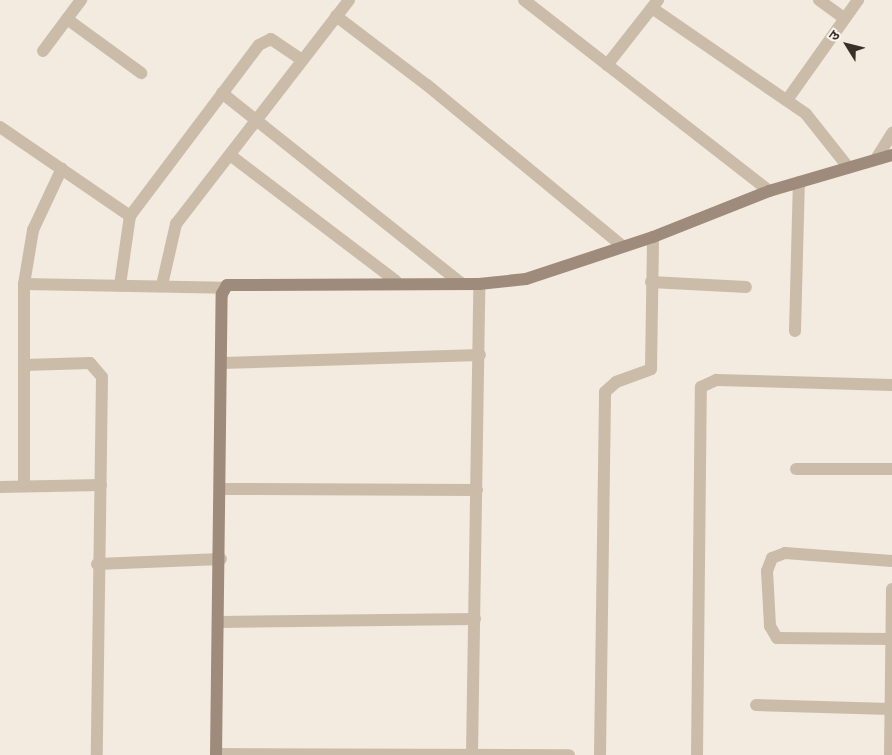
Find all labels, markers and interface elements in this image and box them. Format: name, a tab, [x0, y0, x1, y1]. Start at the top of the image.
north arrow	[822, 20, 872, 70]
text: उ	[825, 28, 844, 44]

